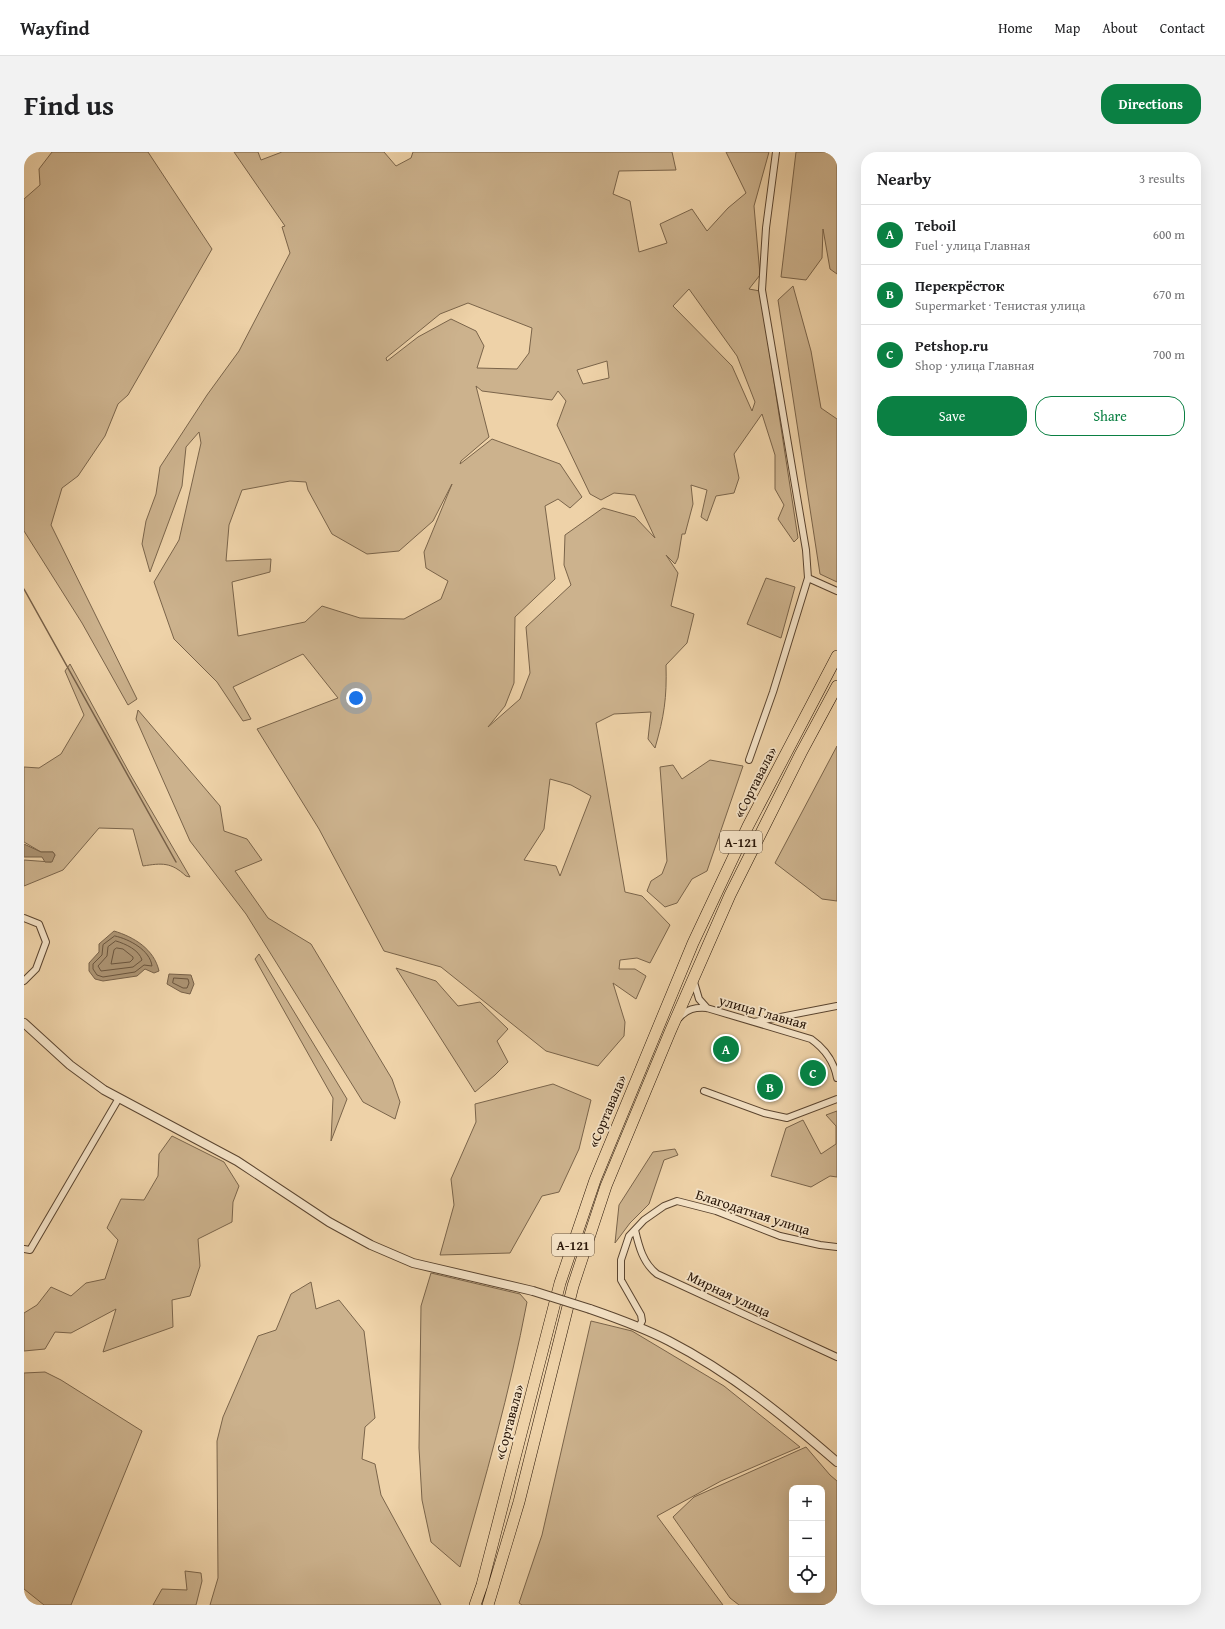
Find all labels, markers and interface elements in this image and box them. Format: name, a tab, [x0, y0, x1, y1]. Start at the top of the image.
text: Wayfind	[20, 14, 90, 42]
text: Home	[998, 18, 1033, 38]
text: Map	[1055, 18, 1080, 38]
text: About	[1102, 18, 1138, 38]
text: Contact	[1160, 18, 1205, 38]
text: Find us	[24, 84, 114, 125]
button: Directions	[1101, 84, 1201, 124]
text: Nearby	[877, 166, 931, 191]
text: 3 results	[1139, 169, 1185, 188]
text: Teboil	[915, 215, 956, 236]
text: A	[886, 225, 894, 244]
text: 600 m	[1153, 225, 1185, 244]
text: Fuel · улица Главная	[915, 236, 1030, 255]
text: Перекрёсток	[915, 275, 1004, 296]
text: B	[886, 285, 894, 304]
text: 670 m	[1153, 285, 1185, 304]
text: Supermarket · Тенистая улица	[915, 296, 1085, 315]
text: Petshop.ru	[915, 335, 988, 356]
text: C	[886, 345, 894, 364]
text: 700 m	[1153, 345, 1185, 364]
text: Shop · улица Главная	[915, 356, 1034, 375]
button: Save	[877, 396, 1027, 436]
button: Share	[1035, 396, 1185, 436]
your location	[346, 688, 366, 708]
street label: «Сортавала»	[729, 743, 782, 821]
road number: А-121	[720, 831, 762, 853]
street label: улица Главная	[716, 990, 809, 1034]
pin: A	[713, 1034, 739, 1064]
pin: C	[800, 1058, 826, 1088]
street label: «Сортавала»	[583, 1071, 631, 1151]
pin: B	[757, 1072, 783, 1102]
street label: Благодатная улица	[693, 1184, 813, 1240]
road number: А-121	[552, 1234, 594, 1256]
street label: Мирная улица	[684, 1266, 774, 1322]
street label: «Сортавала»	[489, 1382, 529, 1462]
map controls	[789, 1485, 825, 1593]
button: +	[789, 1485, 825, 1521]
button: −	[789, 1521, 825, 1557]
button: locate	[789, 1557, 825, 1593]

